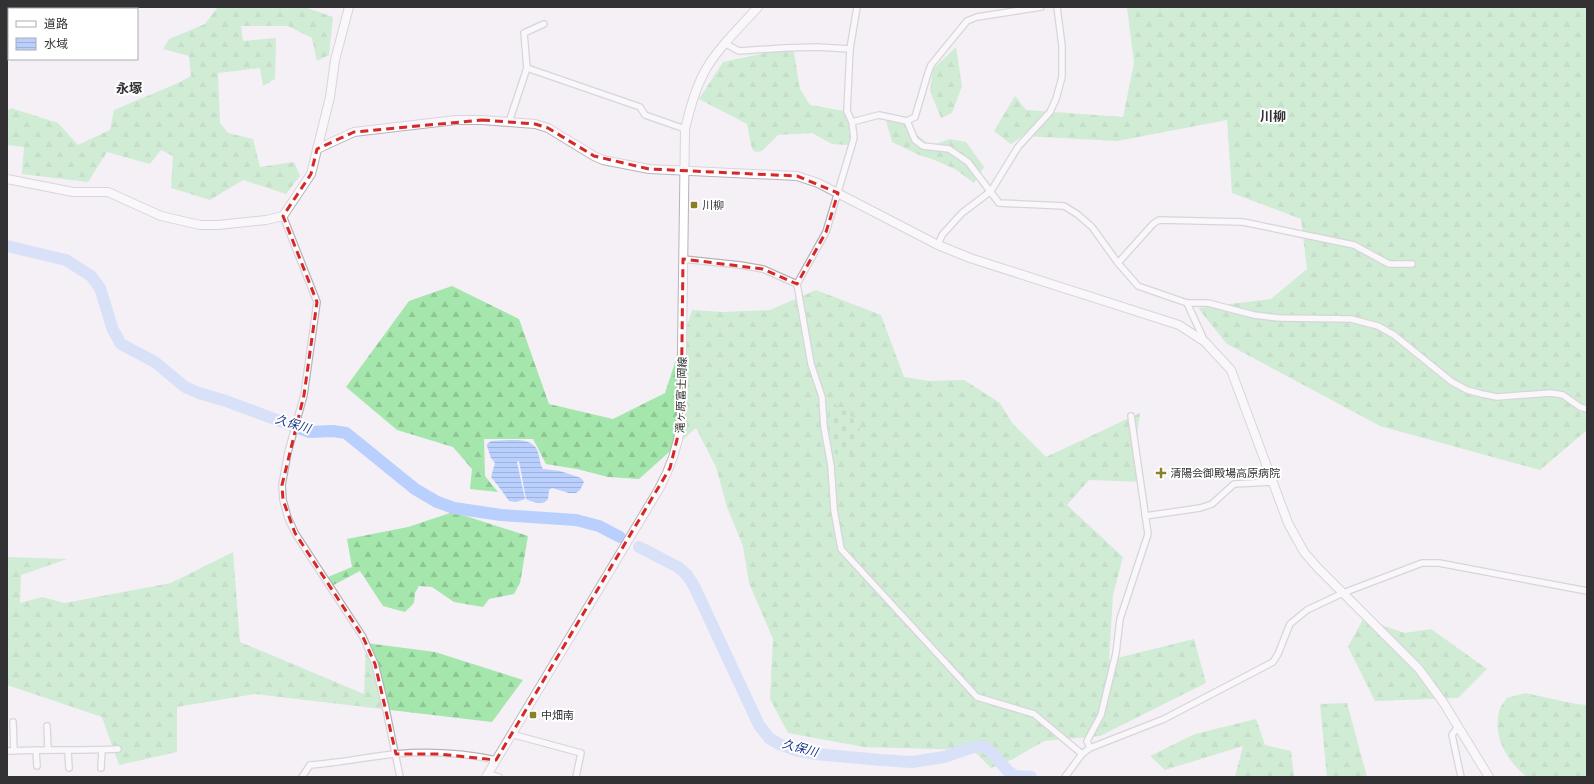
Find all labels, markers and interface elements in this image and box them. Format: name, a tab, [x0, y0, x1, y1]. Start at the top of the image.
legend	[8, 8, 138, 60]
text: 道路	[44, 16, 68, 31]
text: 水域	[44, 36, 68, 51]
district label: 永塚	[116, 80, 142, 97]
district label: 川柳	[1260, 108, 1286, 125]
place label: 川柳	[702, 198, 724, 212]
marker: 川柳	[689, 200, 699, 210]
street label: 滝ヶ原富士岡線	[673, 356, 689, 434]
water label: 久保川	[274, 411, 314, 437]
place label: 清陽会御殿場高原病院	[1170, 466, 1280, 480]
marker: 清陽会御殿場高原病院	[1155, 467, 1167, 479]
place label: 中畑南	[541, 708, 574, 722]
marker: 中畑南	[528, 710, 538, 720]
water label: 久保川	[781, 736, 821, 760]

